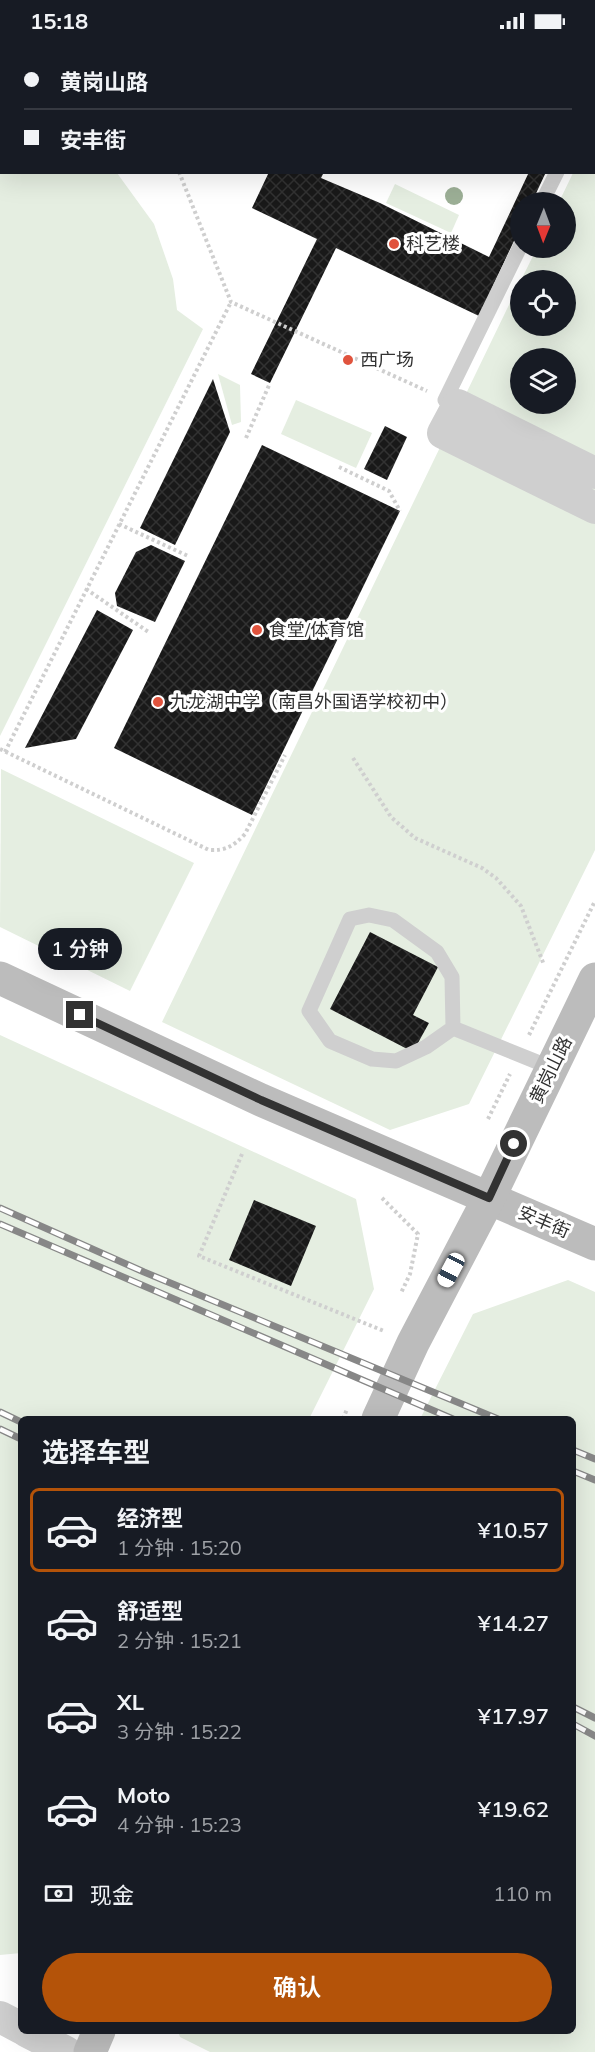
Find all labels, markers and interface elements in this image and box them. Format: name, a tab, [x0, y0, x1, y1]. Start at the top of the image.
text: 15:18	[30, 7, 88, 35]
text: 黄岗山路	[60, 68, 148, 96]
text: 安丰街	[60, 126, 126, 154]
north arrow	[510, 192, 576, 258]
map controls	[510, 192, 576, 414]
place label: 科艺楼	[406, 232, 460, 255]
marker: 科艺楼	[387, 237, 401, 251]
button: locate	[510, 270, 576, 336]
place label: 西广场	[360, 348, 414, 371]
button: layers	[510, 348, 576, 414]
marker: 西广场	[341, 353, 355, 367]
place label: 食堂/体育馆	[269, 618, 364, 641]
marker: 食堂/体育馆	[250, 623, 264, 637]
place label: 九龙湖中学（南昌外国语学校初中）	[170, 690, 458, 713]
marker: 九龙湖中学（南昌外国语学校初中）	[151, 695, 165, 709]
callout: 1 分钟	[38, 928, 122, 970]
text: 1 分钟	[51, 936, 109, 961]
route end	[66, 1001, 93, 1028]
street label: 黄岗山路	[524, 1032, 577, 1107]
route start	[500, 1130, 527, 1157]
street label: 安丰街	[515, 1200, 574, 1243]
car	[435, 1250, 467, 1290]
text: 选择车型	[42, 1435, 150, 1469]
icon: car	[45, 1503, 99, 1557]
text: 经济型	[117, 1504, 183, 1532]
text: ¥10.57	[478, 1516, 549, 1544]
text: 1 分钟 · 15:20	[117, 1535, 242, 1560]
icon: car	[45, 1596, 99, 1650]
text: 舒适型	[117, 1597, 183, 1625]
text: ¥14.27	[478, 1609, 549, 1637]
text: 2 分钟 · 15:21	[117, 1628, 242, 1653]
text: XL	[117, 1688, 144, 1716]
icon: car	[45, 1689, 99, 1743]
text: ¥17.97	[478, 1702, 549, 1730]
text: 3 分钟 · 15:22	[117, 1719, 242, 1744]
text: Moto	[117, 1781, 170, 1809]
icon: car	[45, 1782, 99, 1836]
text: ¥19.62	[478, 1795, 549, 1823]
text: 4 分钟 · 15:23	[117, 1812, 242, 1837]
icon: cash	[42, 1877, 75, 1910]
text: 现金	[90, 1881, 134, 1909]
text: 110 m	[493, 1881, 552, 1906]
button: 确认	[42, 1953, 552, 2022]

